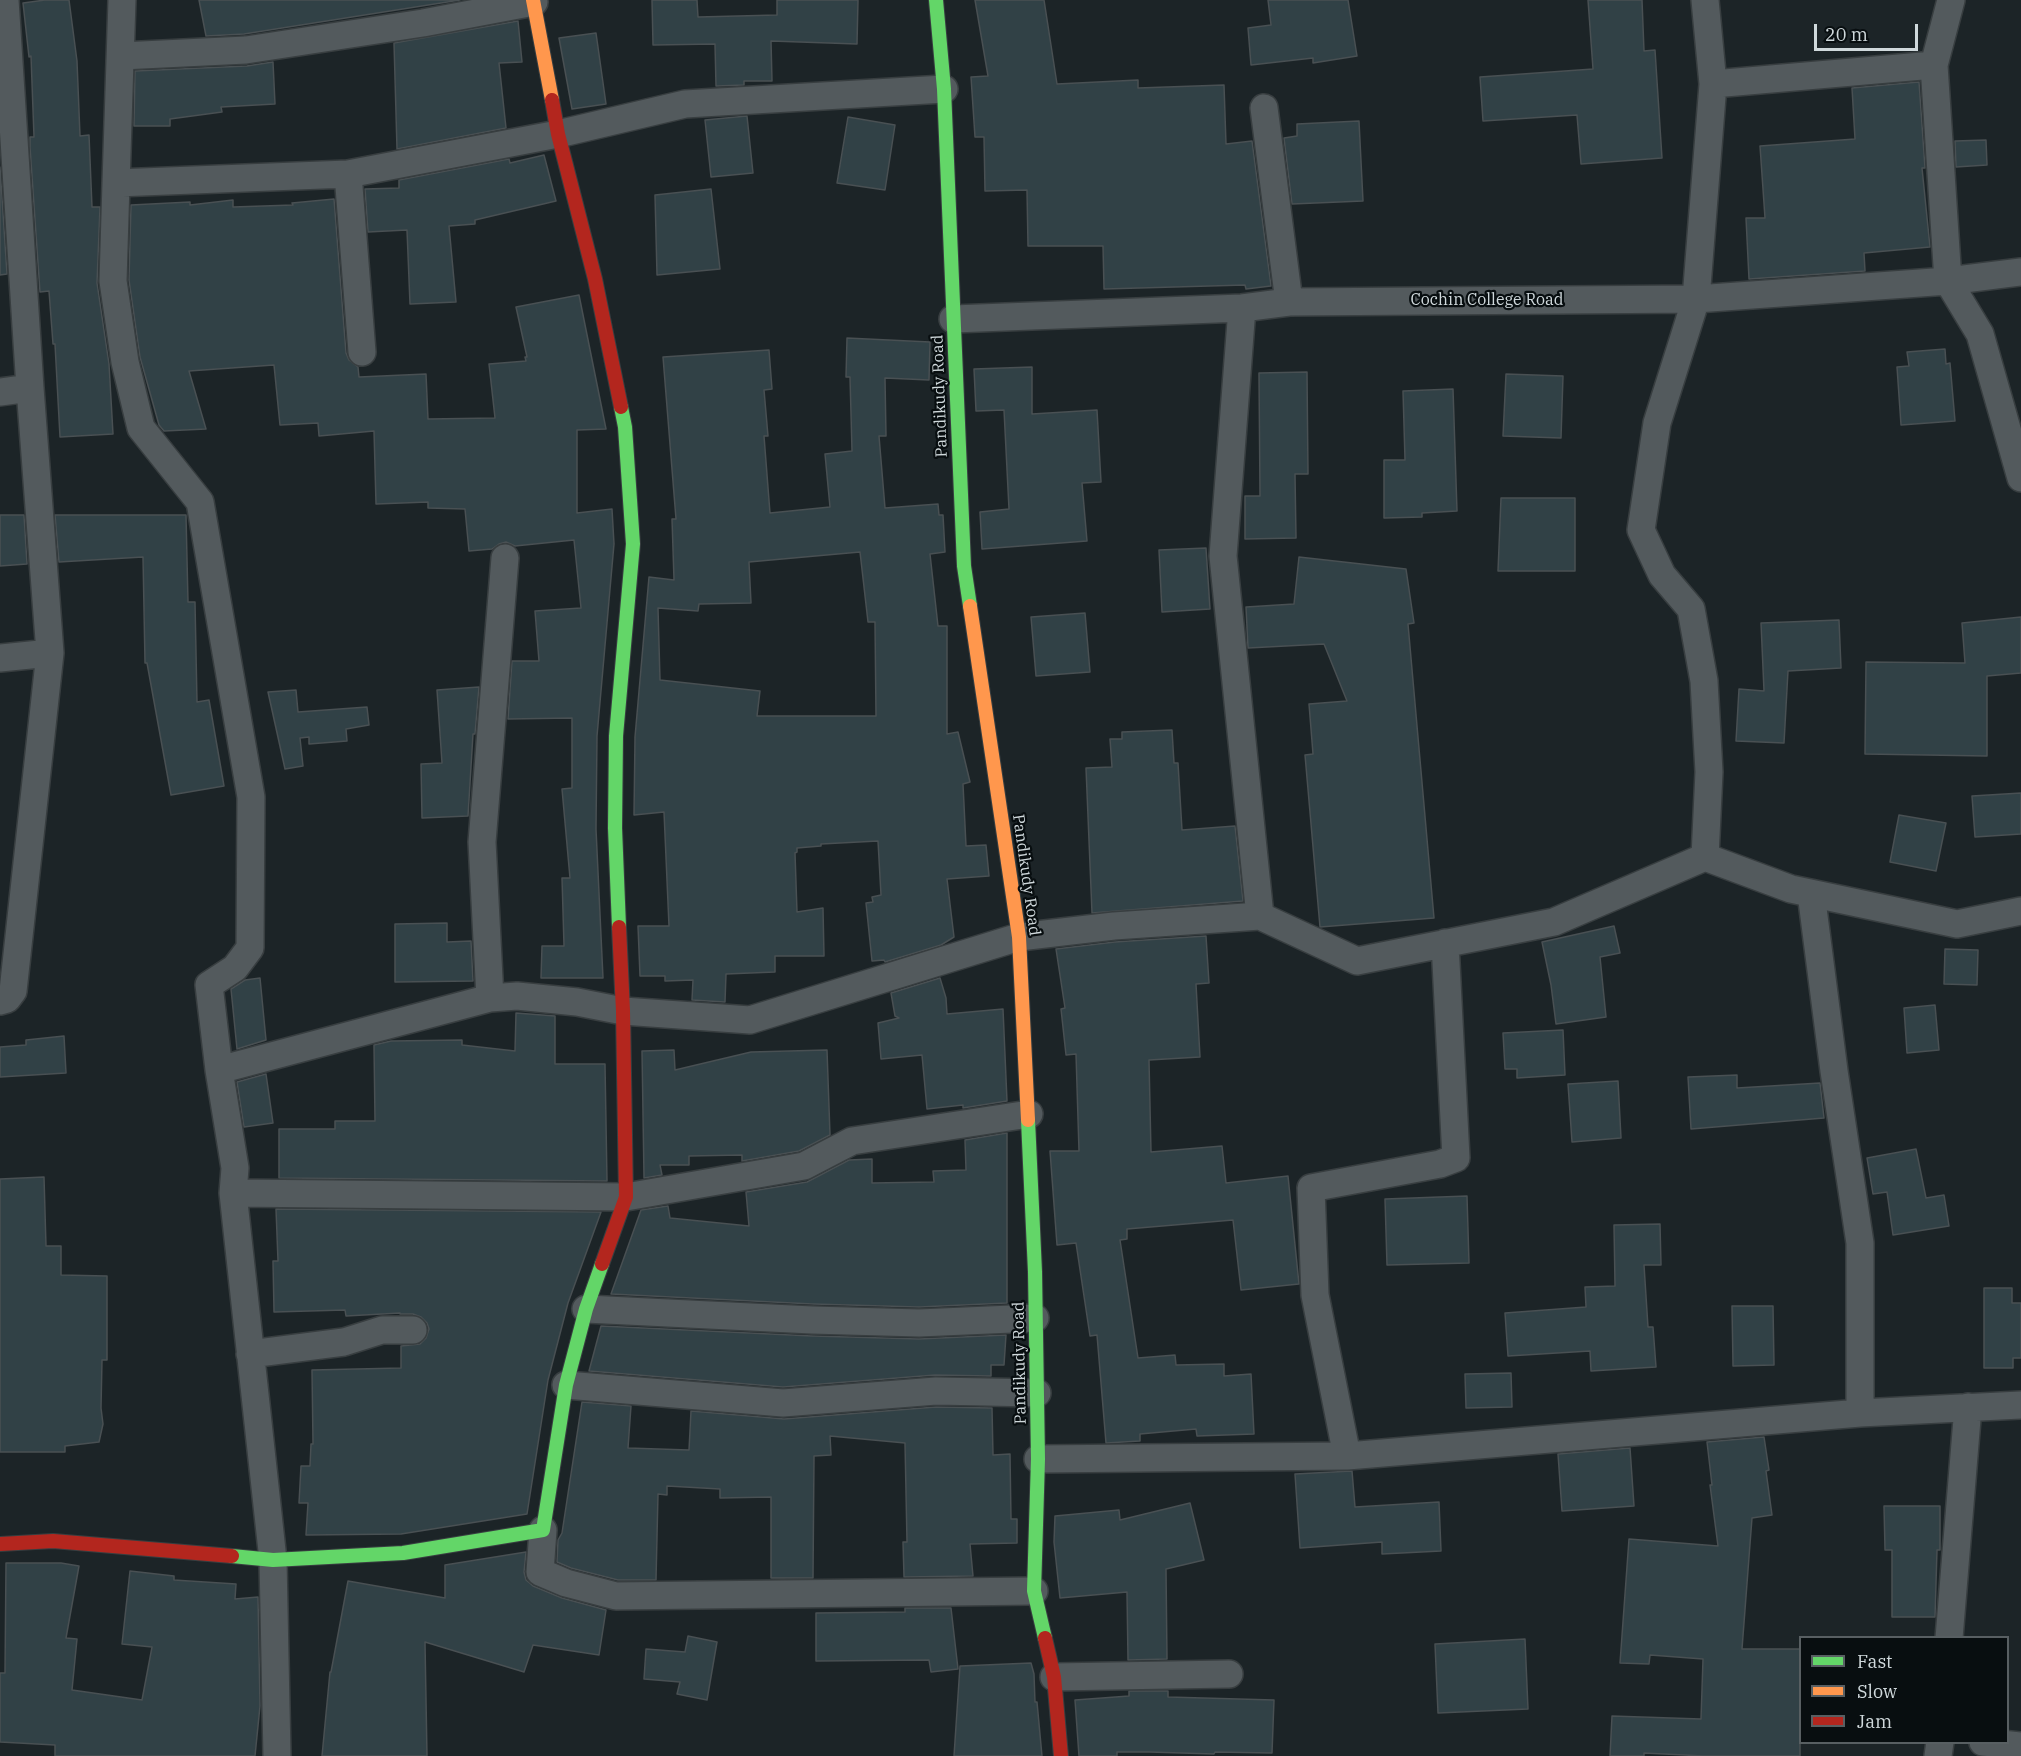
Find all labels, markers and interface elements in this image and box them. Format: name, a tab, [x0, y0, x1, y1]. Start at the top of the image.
scale bar	[1817, 12, 1920, 50]
text: 20 m	[1825, 23, 1868, 46]
street label: Cochin College Road	[1410, 290, 1564, 310]
street label: Pandikudy Road	[928, 334, 952, 458]
street label: Pandikudy Road	[1008, 813, 1044, 937]
street label: Pandikudy Road	[1009, 1301, 1031, 1425]
legend	[1799, 1636, 2009, 1744]
text: Fast	[1857, 1650, 1892, 1673]
text: Slow	[1857, 1680, 1897, 1703]
text: Jam	[1857, 1710, 1892, 1733]

